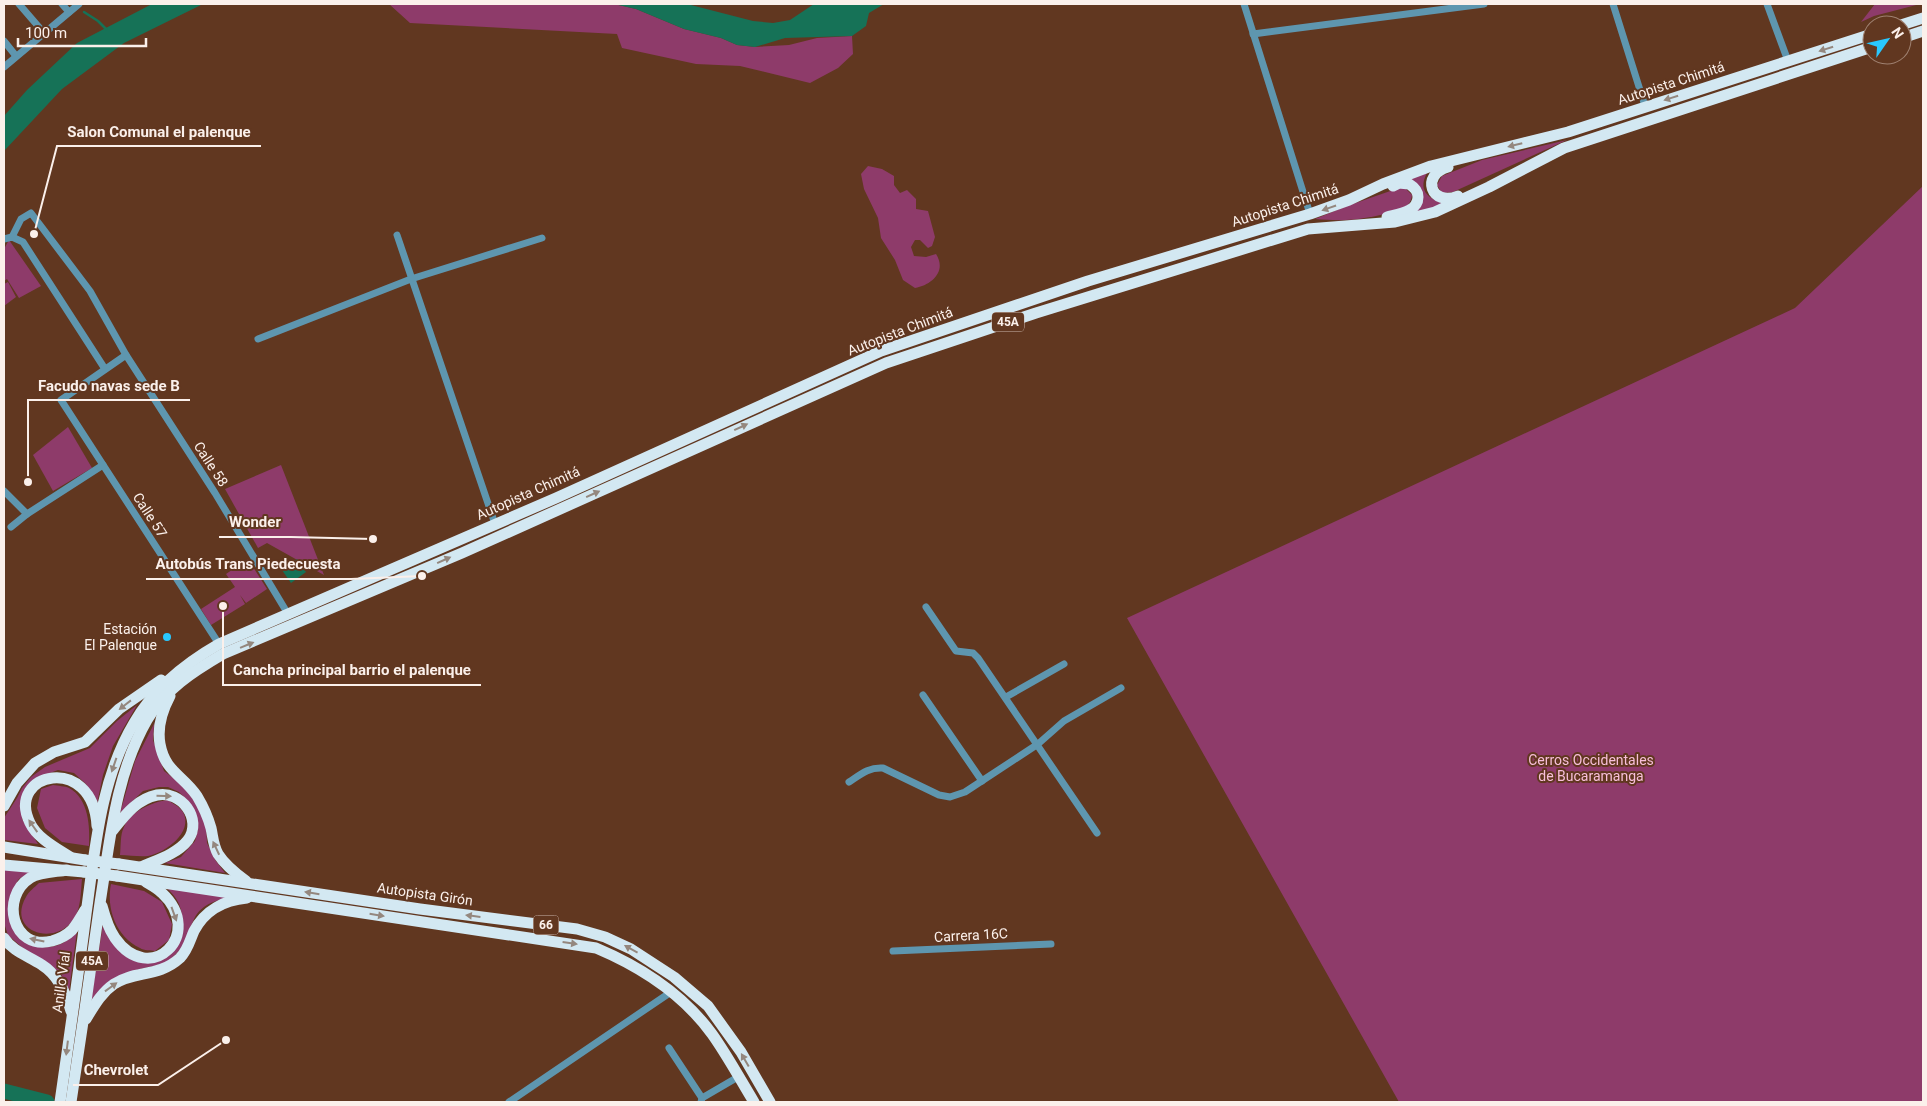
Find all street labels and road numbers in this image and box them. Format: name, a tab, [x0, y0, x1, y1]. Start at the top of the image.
street label: Autopista Chimitá	[1616, 58, 1726, 108]
street label: Autopista Chimitá	[1230, 180, 1340, 230]
street label: Autopista Chimitá	[845, 304, 955, 358]
road number: 45A	[992, 313, 1024, 332]
street label: Calle 58	[191, 439, 231, 490]
street label: Autopista Chimitá	[474, 463, 582, 523]
street label: Calle 57	[130, 490, 170, 541]
street label: Autopista Girón	[376, 879, 474, 909]
road number: 66	[534, 916, 558, 934]
street label: Carrera 16C	[934, 925, 1008, 945]
street label: Anillo Víal	[49, 950, 73, 1014]
road number: 45A	[76, 951, 108, 970]

